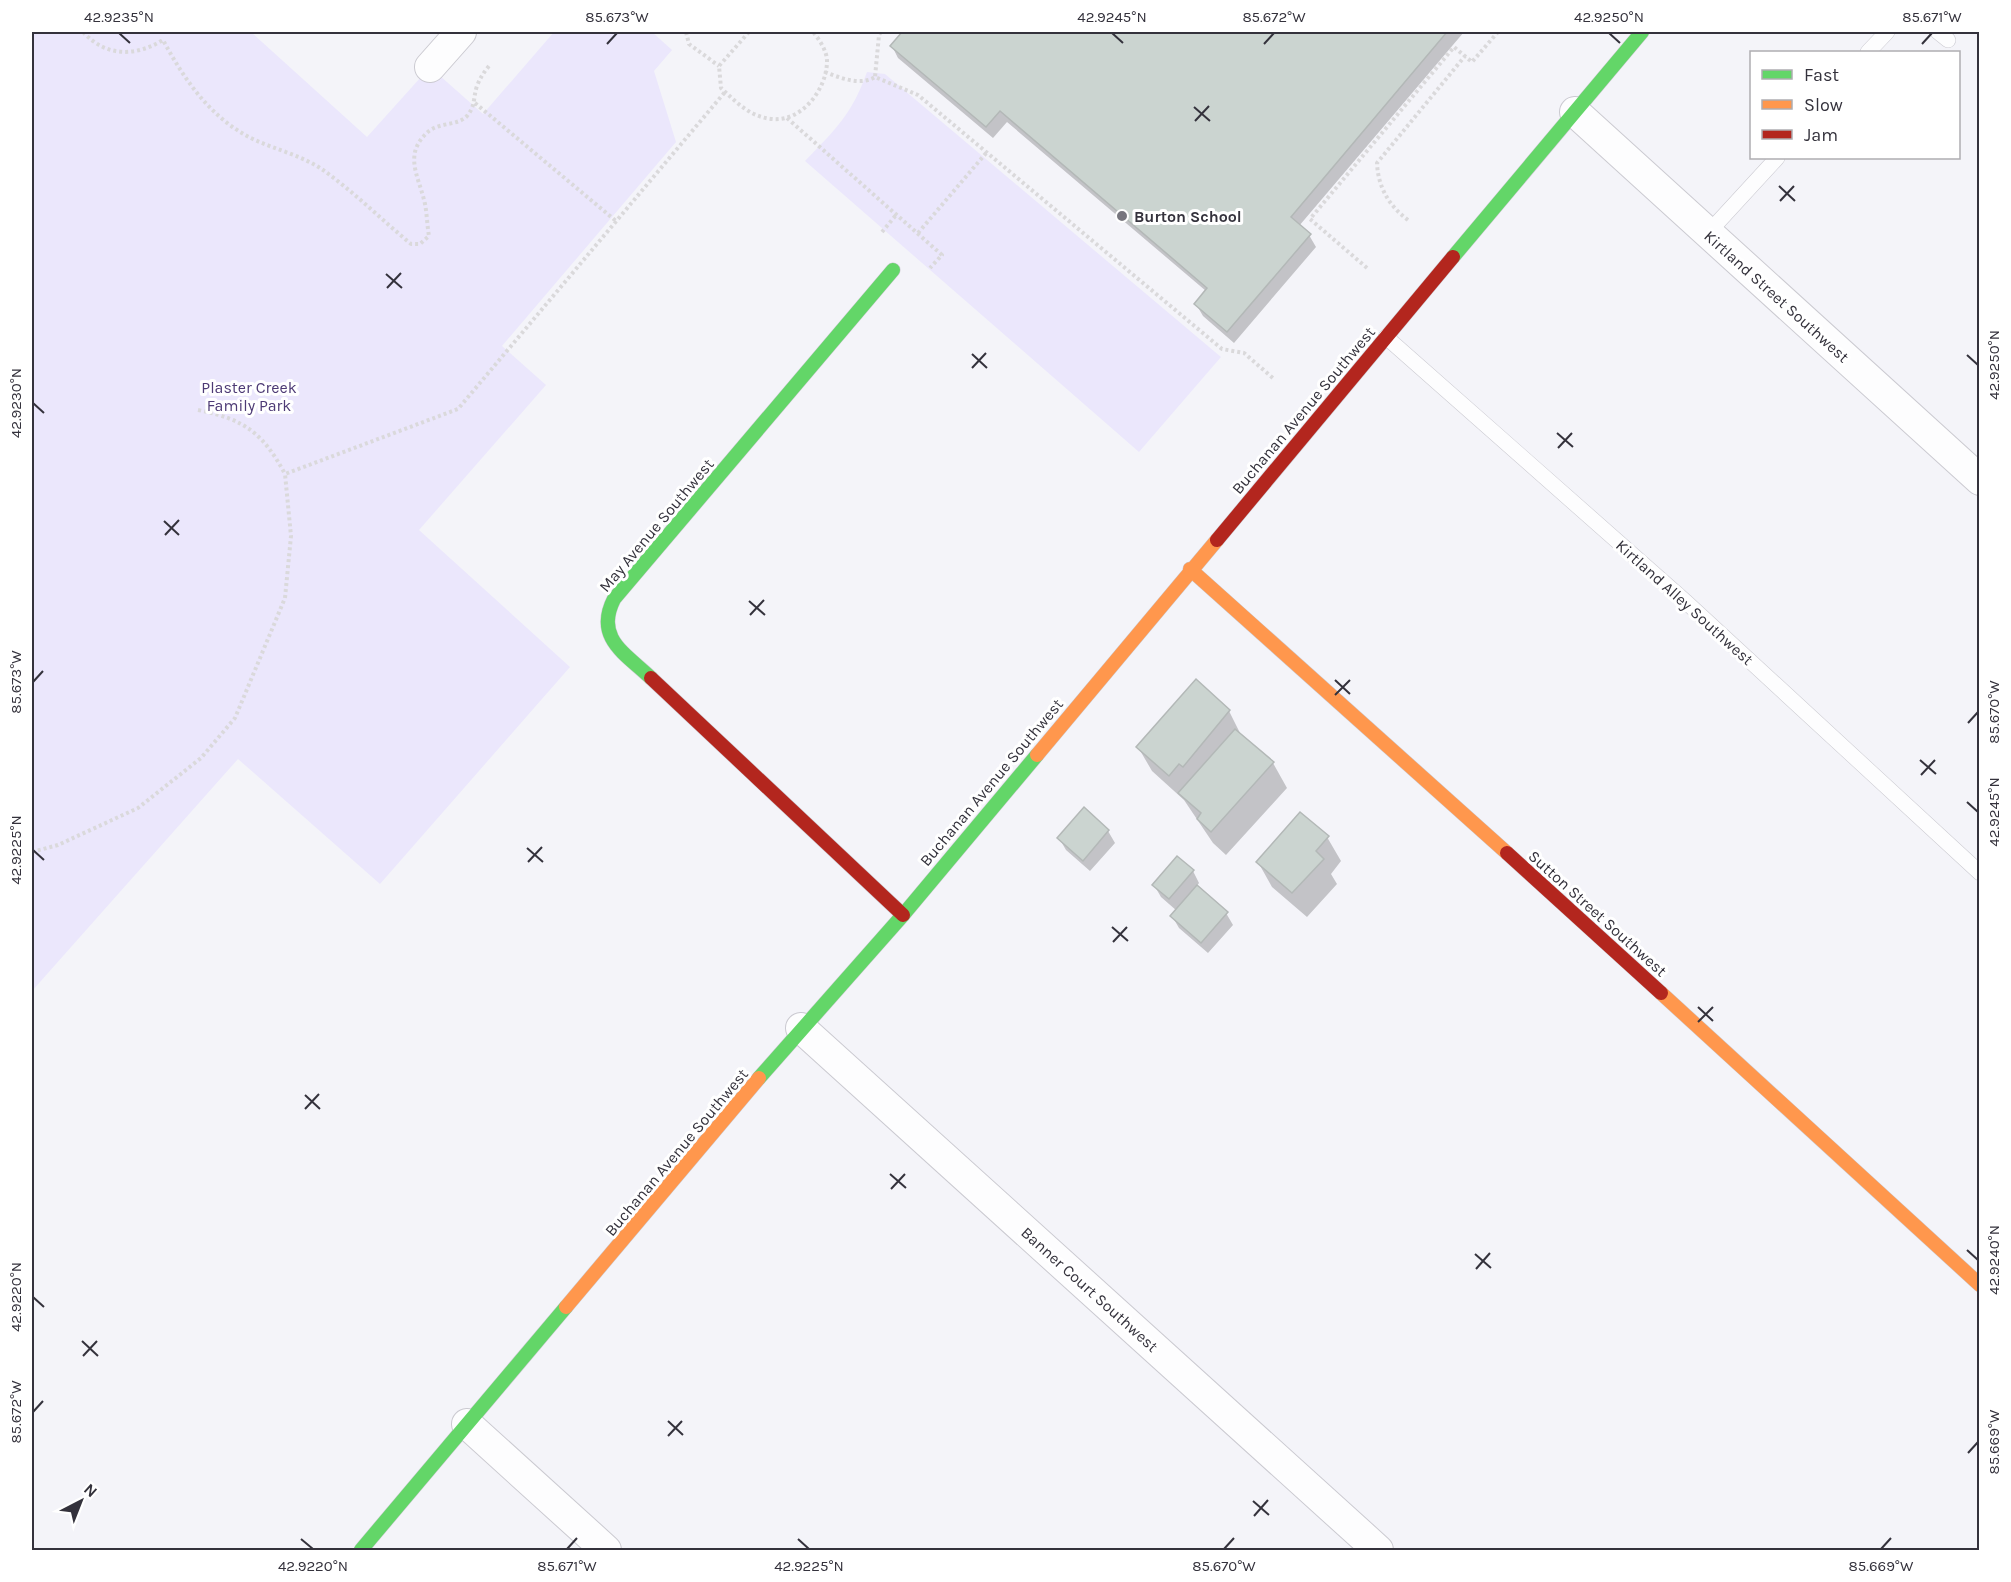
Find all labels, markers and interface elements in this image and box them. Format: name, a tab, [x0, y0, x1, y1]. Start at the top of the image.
text: 42.9235°N	[84, 8, 154, 26]
text: 85.673°W	[585, 8, 649, 26]
text: 42.9245°N	[1077, 8, 1147, 26]
text: 85.672°W	[1242, 8, 1306, 26]
text: 42.9250°N	[1574, 8, 1644, 26]
text: 85.671°W	[1902, 8, 1962, 26]
legend	[1750, 51, 1960, 159]
text: Fast	[1804, 64, 1839, 86]
text: Slow	[1804, 94, 1843, 116]
text: Jam	[1804, 124, 1838, 146]
place label: Burton School	[1134, 207, 1242, 226]
marker: Burton School	[1115, 209, 1129, 223]
street label: Kirtland Street Southwest	[1700, 226, 1853, 366]
street label: Buchanan Avenue Southwest	[1228, 323, 1379, 498]
text: 42.9250°N	[1985, 330, 2003, 400]
text: 42.9230°N	[7, 368, 25, 438]
park label: Plaster Creek Family Park	[201, 378, 297, 415]
street label: May Avenue Southwest	[595, 455, 718, 596]
street label: Kirtland Alley Southwest	[1612, 536, 1757, 669]
text: 85.673°W	[7, 650, 25, 714]
text: 85.670°W	[1985, 680, 2003, 744]
street label: Buchanan Avenue Southwest	[916, 695, 1067, 870]
text: 42.9245°N	[1985, 777, 2003, 847]
text: 42.9225°N	[7, 815, 25, 885]
street label: Sutton Street Southwest	[1525, 846, 1671, 980]
street label: Buchanan Avenue Southwest	[601, 1065, 752, 1240]
street label: Banner Court Southwest	[1017, 1223, 1162, 1356]
text: 42.9240°N	[1985, 1225, 2003, 1295]
text: 42.9220°N	[7, 1262, 25, 1332]
text: 85.672°W	[7, 1380, 25, 1444]
text: 85.669°W	[1985, 1409, 2003, 1474]
north arrow	[51, 1471, 111, 1531]
text: N	[80, 1479, 101, 1501]
text: 42.9220°N	[278, 1557, 348, 1575]
text: 85.671°W	[537, 1557, 597, 1575]
text: 42.9225°N	[774, 1557, 844, 1575]
text: 85.670°W	[1192, 1557, 1256, 1575]
text: 85.669°W	[1849, 1557, 1914, 1575]

